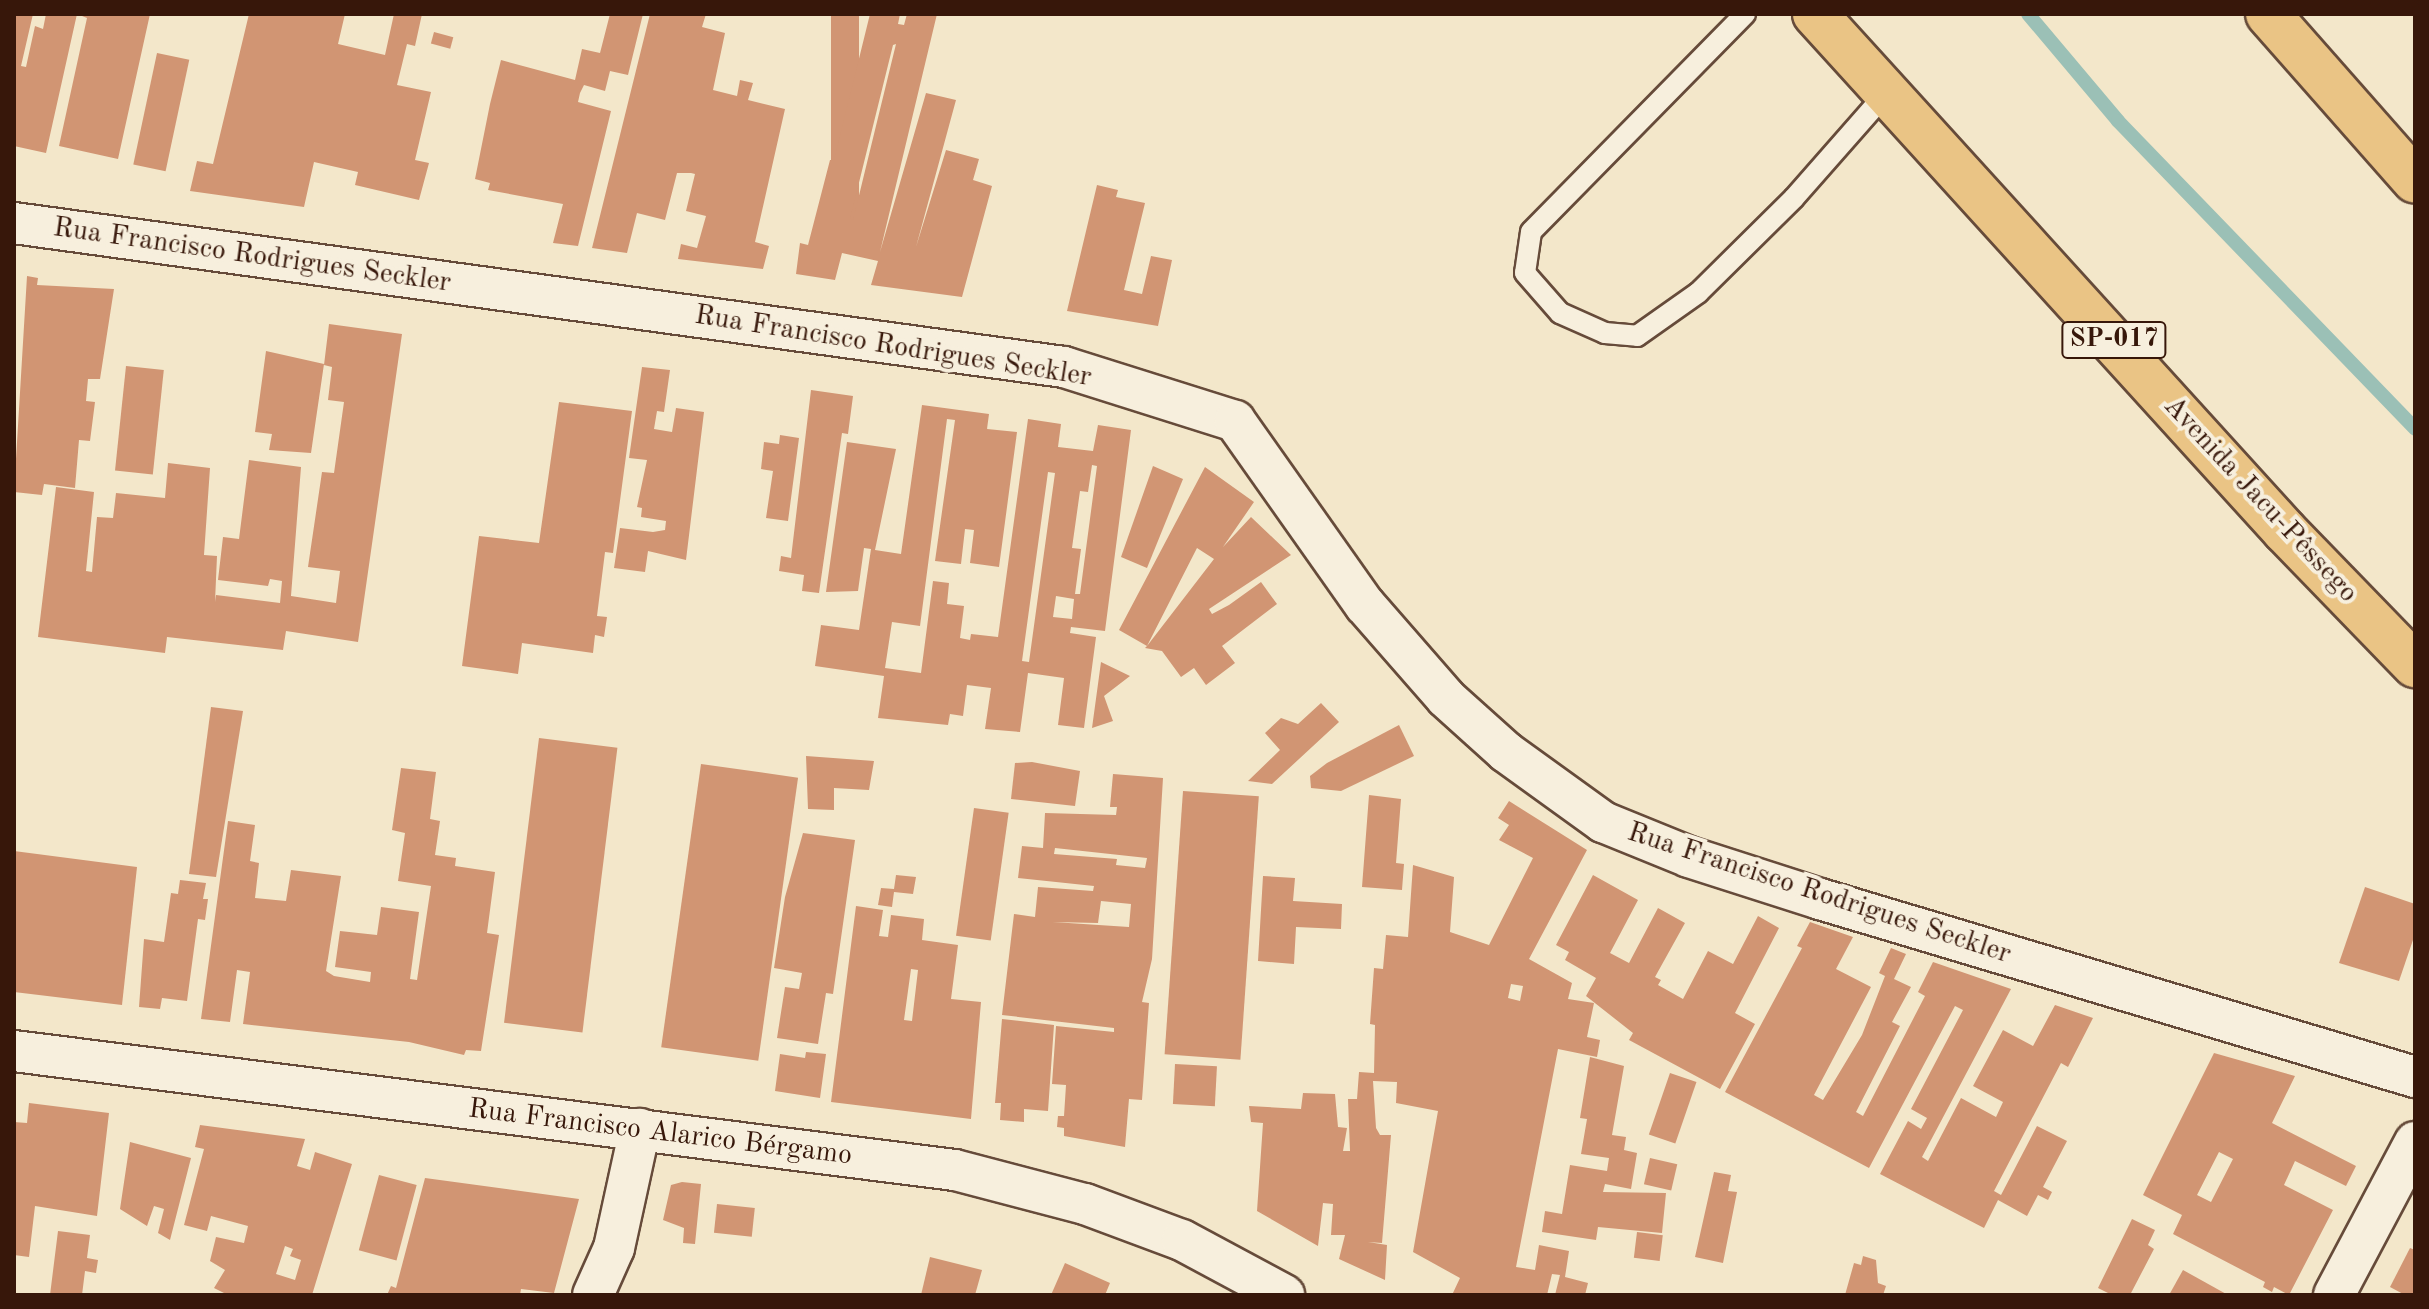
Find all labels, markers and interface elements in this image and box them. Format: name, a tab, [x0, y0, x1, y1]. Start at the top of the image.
street label: Rua Francisco Rodrigues Seckler	[51, 211, 453, 301]
street label: Rua Francisco Rodrigues Seckler	[692, 299, 1094, 395]
road number: SP-017	[2060, 318, 2168, 362]
street label: Avenida Jacu-Pêssego	[2156, 390, 2364, 610]
street label: Rua Francisco Rodrigues Seckler	[1623, 816, 2015, 972]
street label: Rua Francisco Alarico Bérgamo	[466, 1093, 854, 1173]

